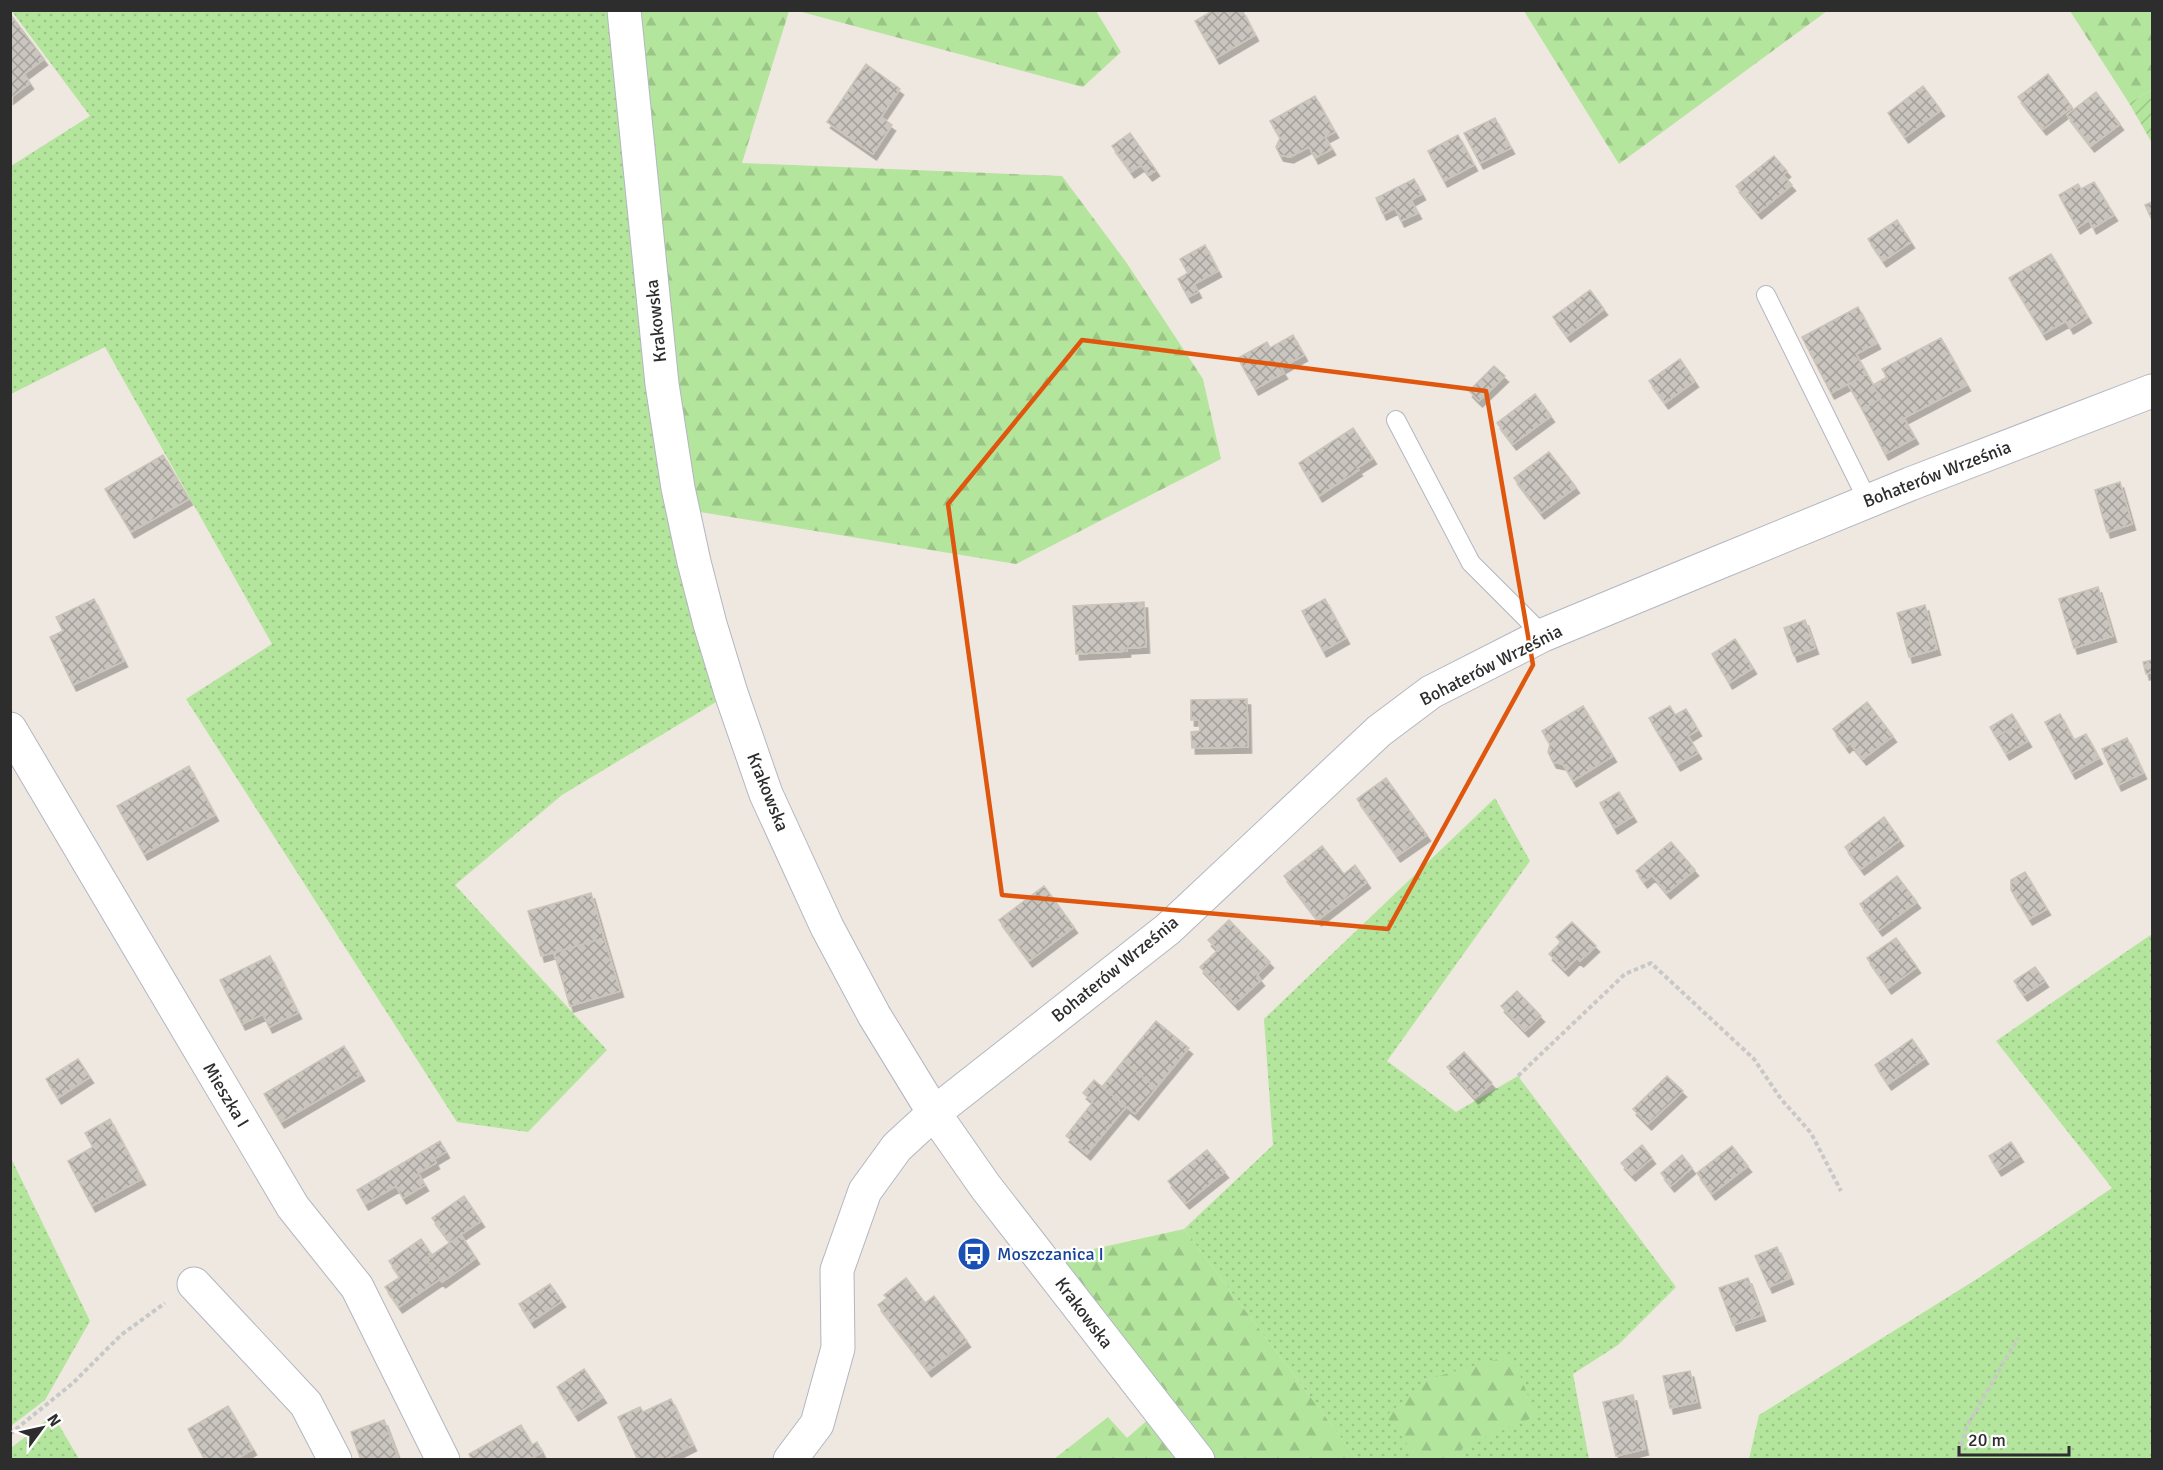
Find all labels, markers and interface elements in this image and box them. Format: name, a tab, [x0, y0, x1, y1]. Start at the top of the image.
street label: Krakowska	[641, 278, 671, 364]
street label: Bohaterów Września	[1860, 436, 2014, 512]
street label: Bohaterów Września	[1416, 620, 1566, 710]
street label: Krakowska	[742, 749, 794, 835]
street label: Bohaterów Września	[1047, 911, 1183, 1027]
street label: Mieszka I	[198, 1059, 254, 1131]
bus stop icon: Moszczanica I	[956, 1236, 992, 1272]
place label: Moszczanica I	[997, 1243, 1104, 1265]
street label: Krakowska	[1050, 1273, 1118, 1353]
north arrow	[12, 1398, 72, 1458]
text: N	[42, 1410, 65, 1430]
scale bar	[1959, 1419, 2068, 1457]
text: 20 m	[1968, 1429, 2006, 1451]

